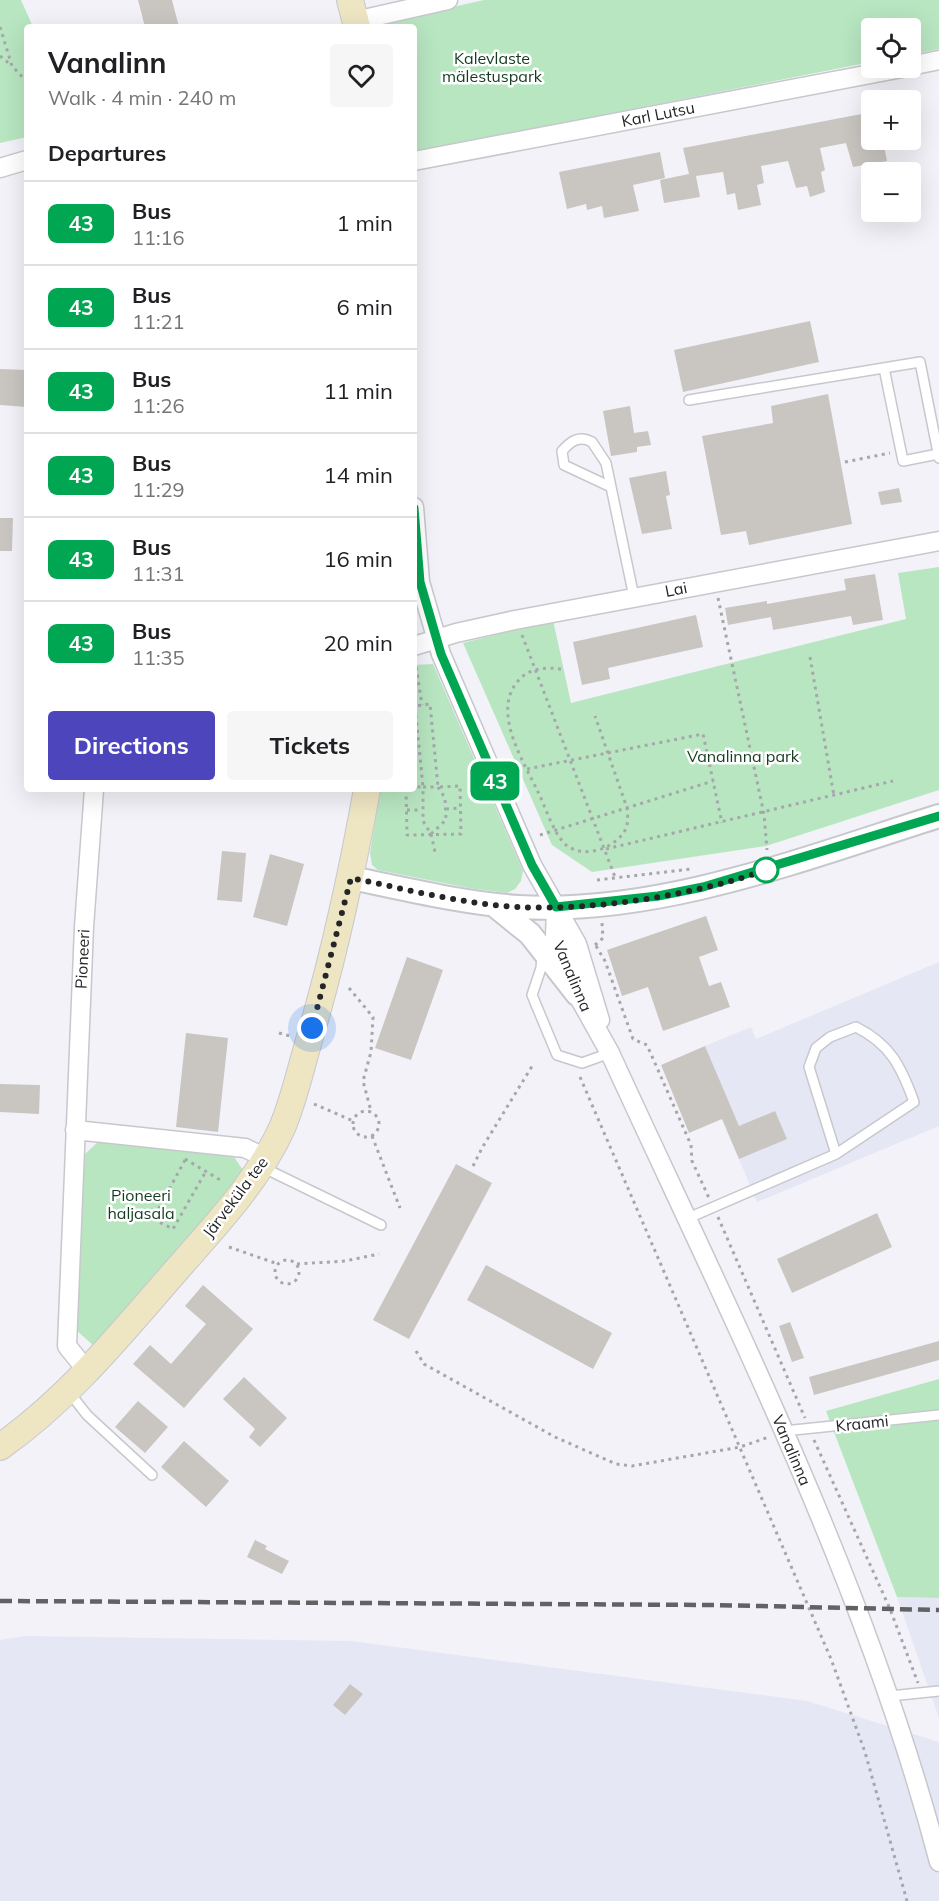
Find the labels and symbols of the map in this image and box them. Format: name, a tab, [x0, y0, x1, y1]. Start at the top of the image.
park label: Kalevlaste mälestuspark	[442, 48, 543, 86]
street label: Karl Lutsu	[620, 97, 696, 131]
street label: Lai	[663, 577, 689, 601]
park label: Vanalinna park	[687, 746, 800, 766]
line badge: 43	[468, 762, 522, 800]
unlabelled marker	[753, 857, 779, 883]
street label: Pioneeri	[70, 929, 94, 989]
street label: Vanalinna	[549, 938, 597, 1014]
your location	[297, 1013, 327, 1043]
street label: Järveküla tee	[198, 1153, 272, 1241]
park label: Pioneeri haljasala	[107, 1185, 175, 1223]
street label: Kraami	[835, 1410, 889, 1436]
street label: Vanalinna	[768, 1412, 816, 1488]

